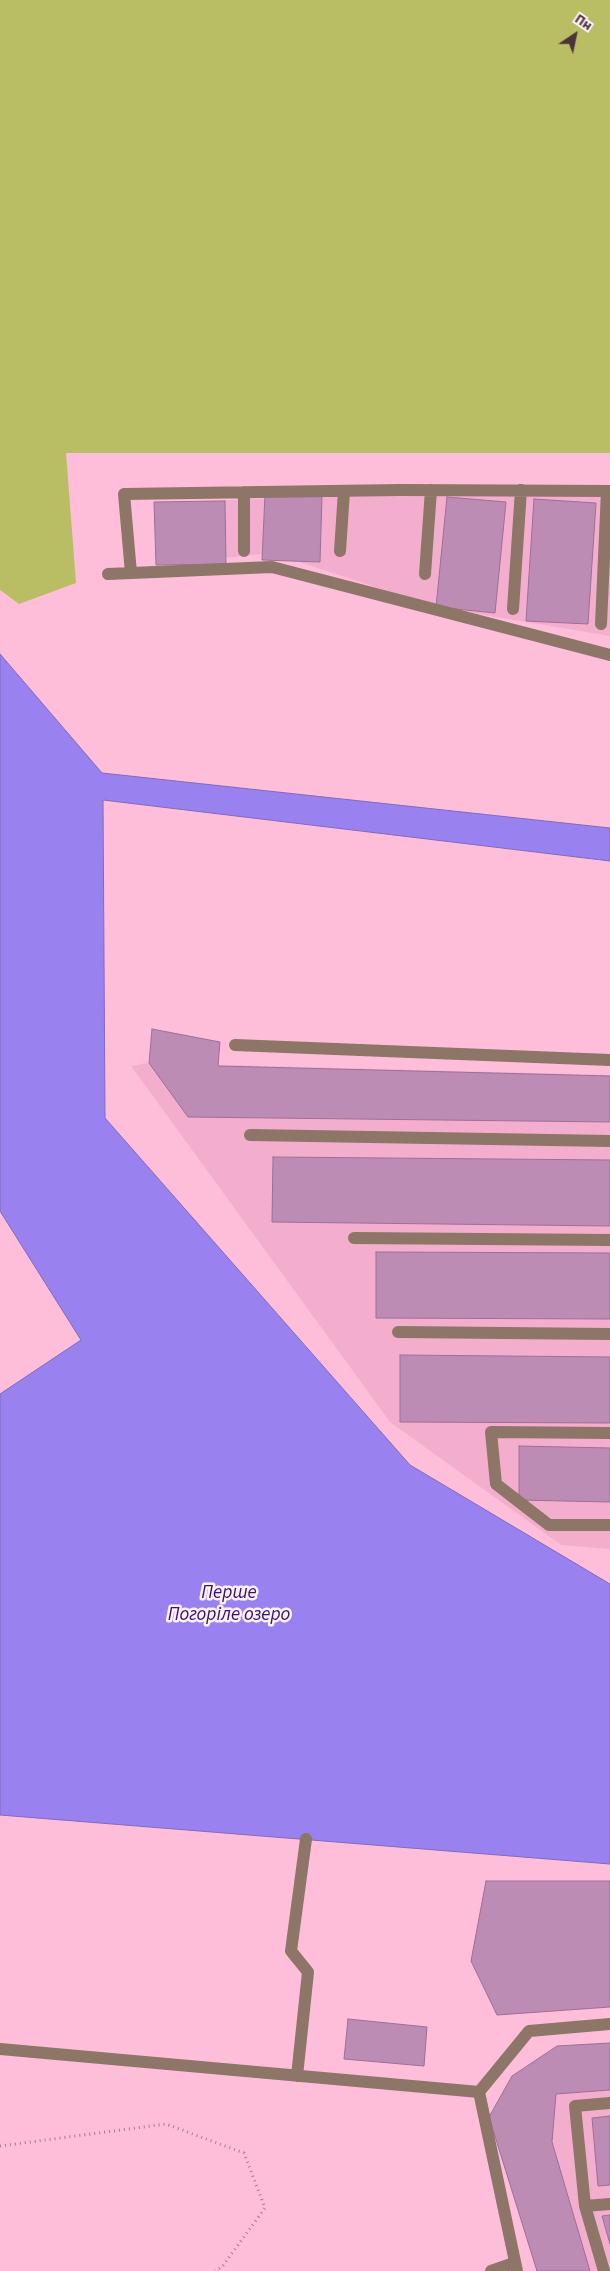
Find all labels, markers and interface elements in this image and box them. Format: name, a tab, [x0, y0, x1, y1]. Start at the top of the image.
text: Пн	[571, 9, 596, 36]
north arrow	[550, 10, 600, 60]
water label: Перше Погоріле озеро	[168, 1583, 290, 1627]

